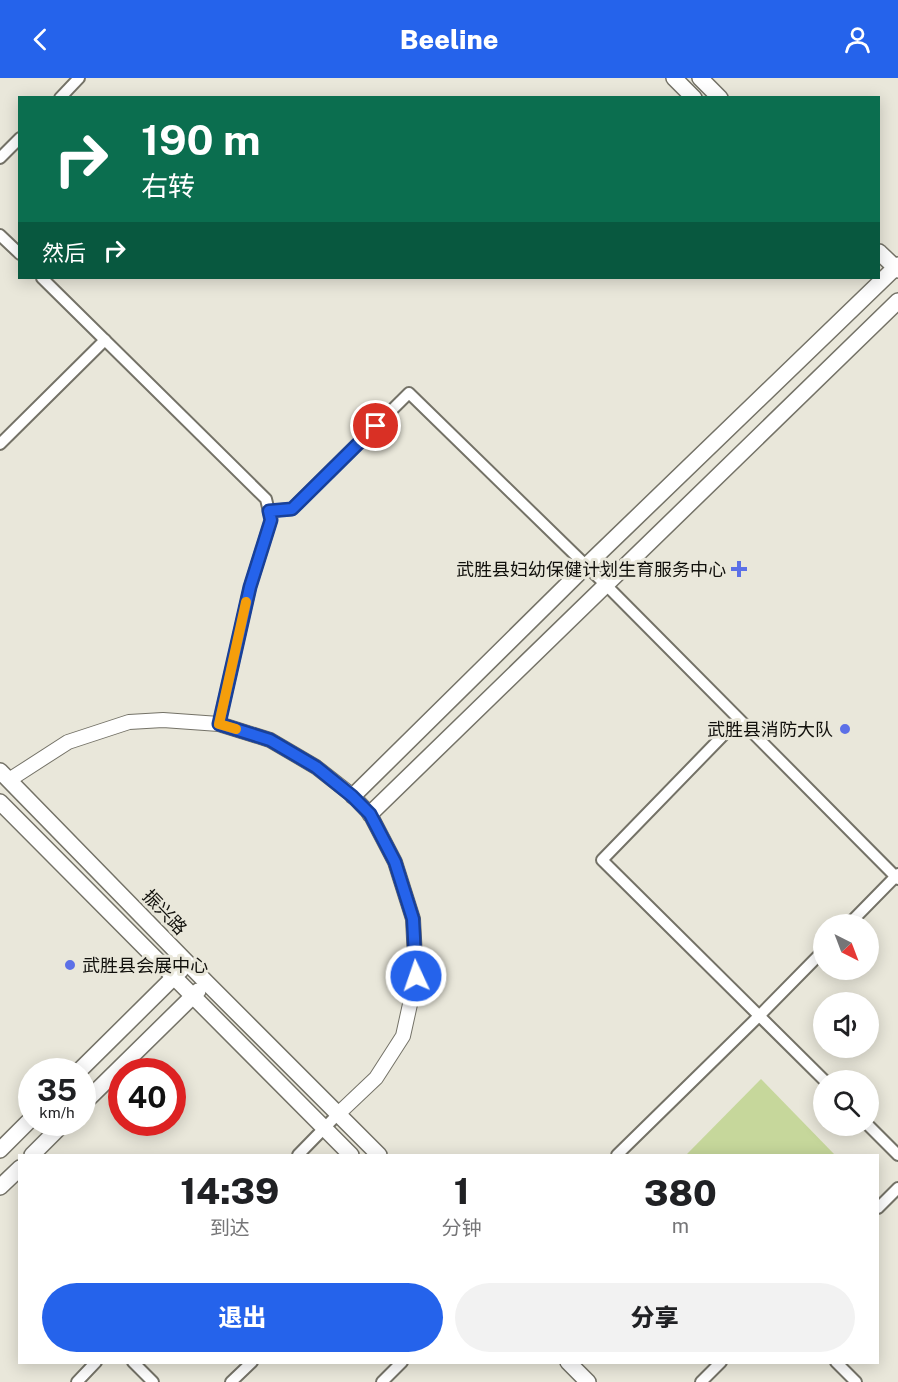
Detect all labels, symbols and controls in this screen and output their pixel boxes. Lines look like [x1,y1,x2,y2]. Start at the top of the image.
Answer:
icon: back [24,23,57,56]
text: Beeline [400,23,498,55]
icon: person [841,23,874,56]
text: 190 m [141,115,261,164]
icon: right [42,120,120,198]
text: 右转 [141,170,195,202]
icon: right [98,234,131,267]
text: 然后 [42,240,86,266]
pin [350,400,401,451]
icon: arrive [359,409,392,442]
place label: 武胜县妇幼保健计划生育服务中心 [456,559,726,580]
marker: 武胜县妇幼保健计划生育服务中心 [730,560,748,578]
place label: 武胜县消防大队 [707,719,833,740]
marker: 武胜县消防大队 [838,722,852,736]
street label: 振兴路 [139,885,191,939]
north arrow [813,914,879,980]
map controls [813,914,879,1136]
position arrow [384,944,448,1008]
place label: 武胜县会展中心 [82,955,208,976]
marker: 武胜县会展中心 [63,958,77,972]
button: sound [813,992,879,1058]
speed limit sign: 40 [108,1058,186,1136]
button: search [813,1070,879,1136]
text: 35 [37,1072,77,1108]
text: km/h [39,1104,75,1121]
text: 14:39 [180,1170,279,1212]
text: 1 [454,1170,470,1212]
text: 380 [644,1172,717,1214]
text: m [672,1214,689,1238]
text: 到达 [210,1216,250,1240]
text: 分钟 [442,1216,482,1240]
button: 退出 [42,1283,443,1352]
button: 分享 [455,1283,855,1352]

